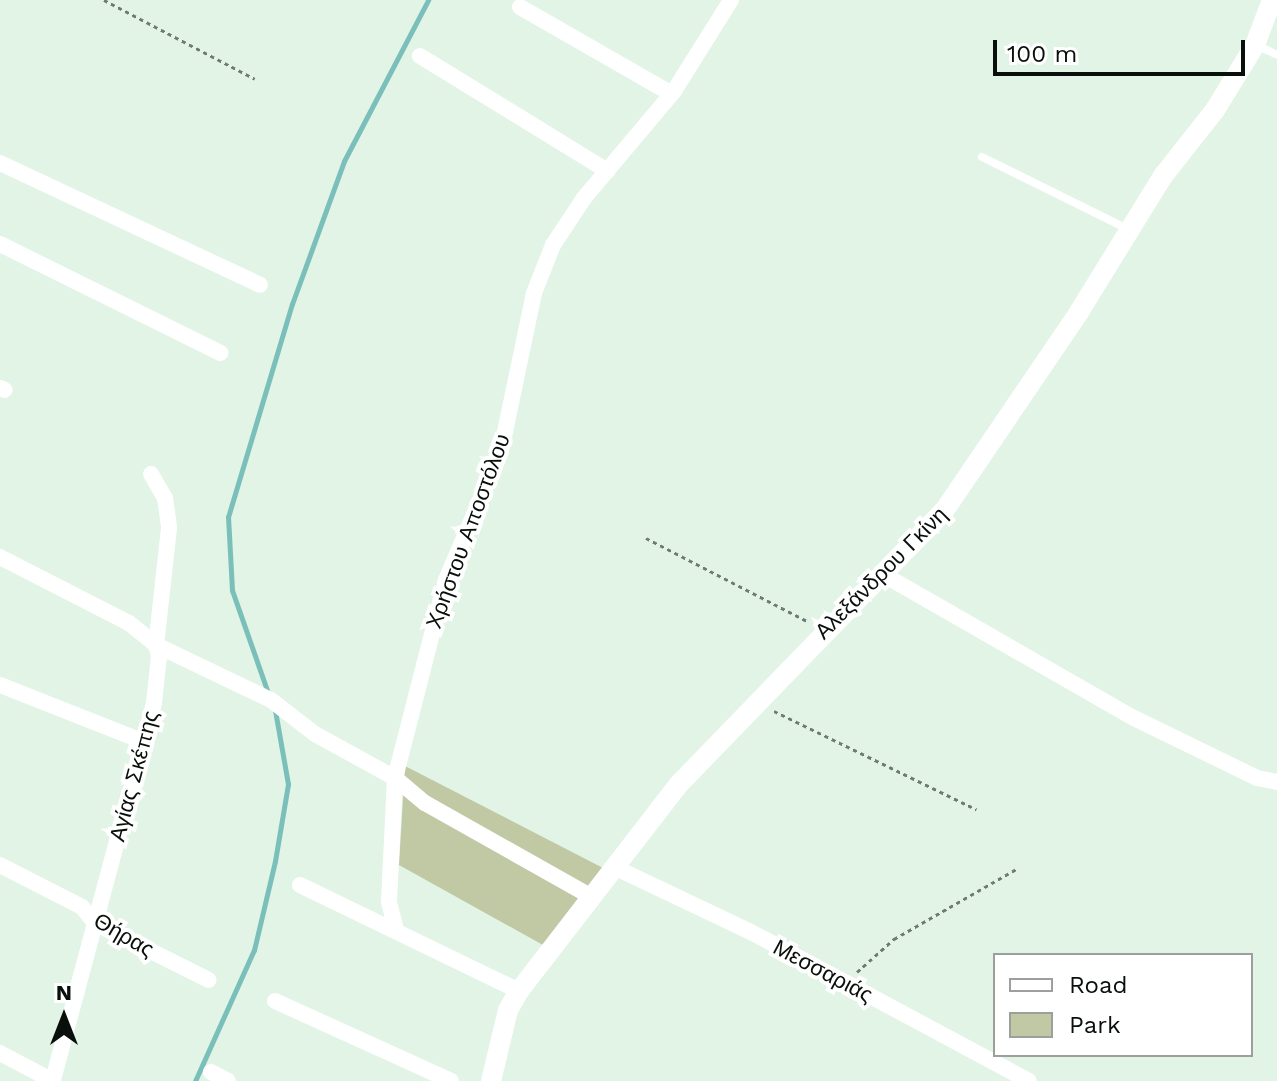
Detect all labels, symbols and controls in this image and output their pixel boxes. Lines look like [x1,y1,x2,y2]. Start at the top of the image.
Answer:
scale bar [997,24,1249,74]
text: 100 m [1007,40,1077,68]
street label: Χρήστου Αποστόλου [420,430,516,632]
street label: Αλεξάνδρου Γκίνη [809,501,953,645]
street label: Αγίας Σκέπης [104,708,164,844]
street label: Θήρας [89,907,159,963]
street label: Μεσσαριάς [769,934,877,1008]
legend [993,953,1253,1057]
text: Road [1069,971,1128,999]
north arrow [24,977,104,1057]
text: N [56,980,72,1005]
text: Park [1069,1011,1121,1039]

